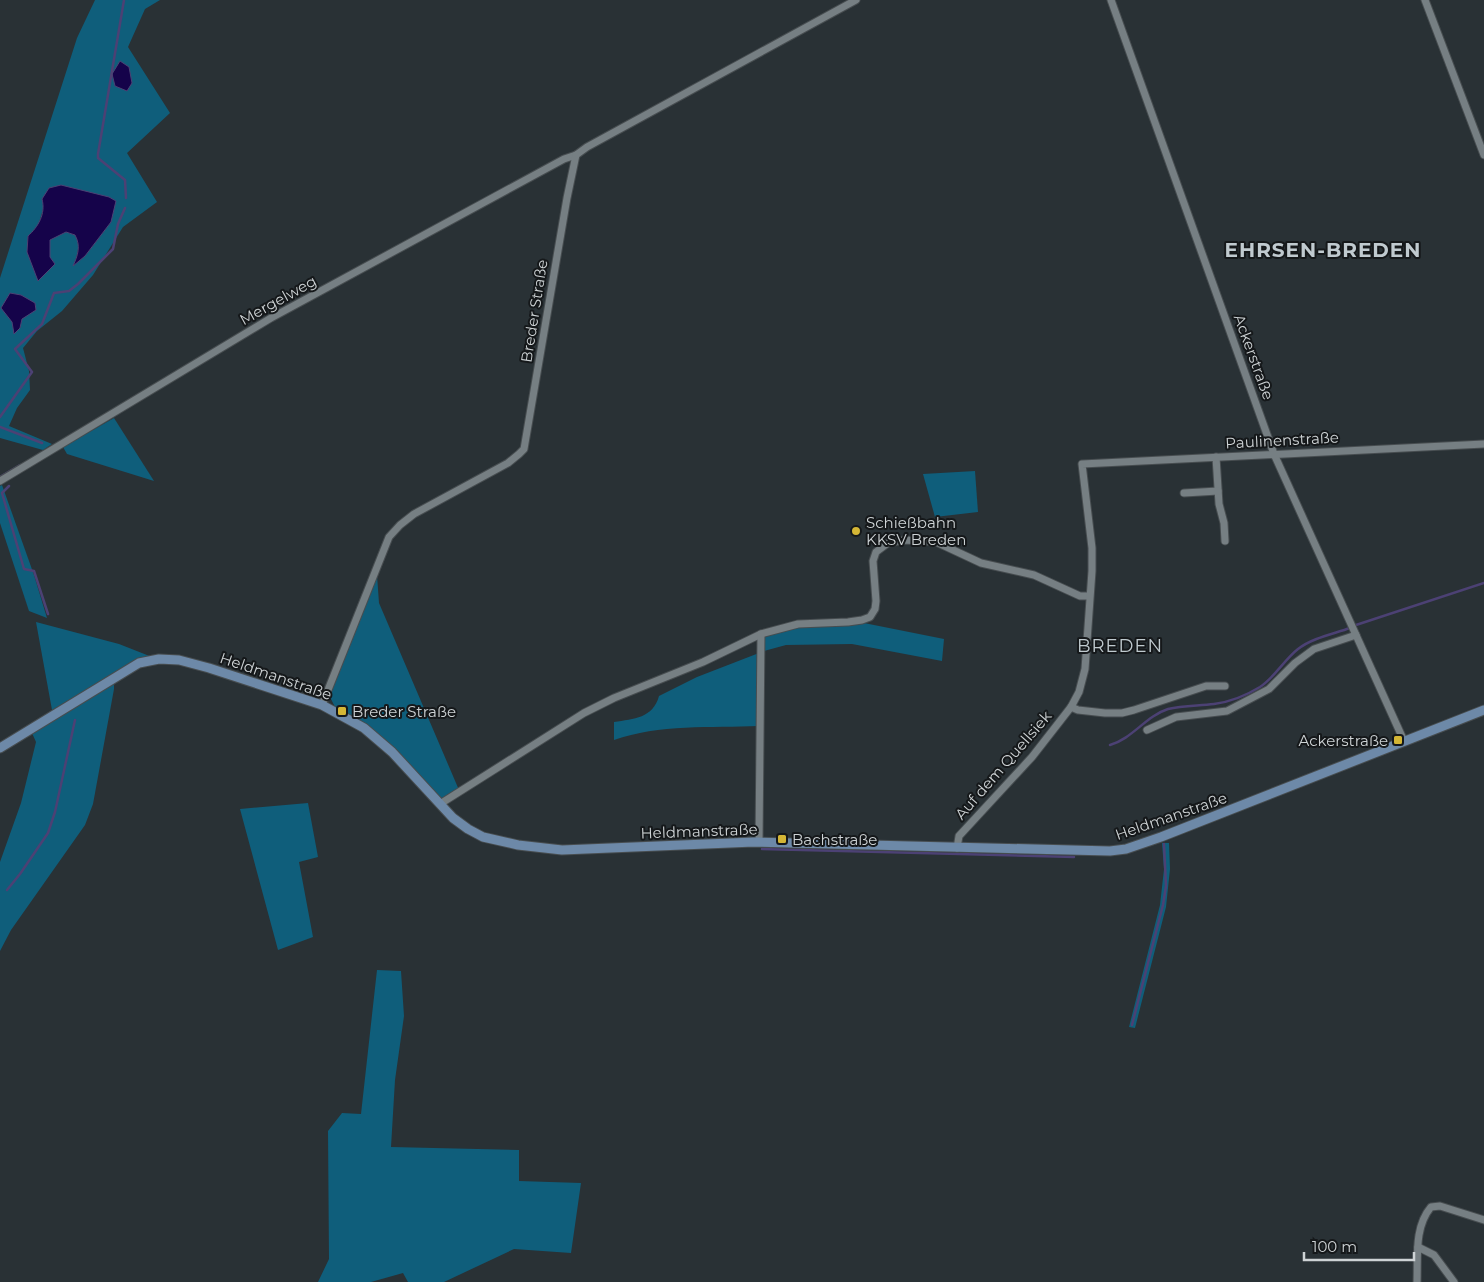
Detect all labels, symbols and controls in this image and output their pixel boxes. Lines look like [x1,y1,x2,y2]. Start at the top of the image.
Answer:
district label: EHRSEN-BREDEN [1225,238,1421,262]
street label: Breder Straße [516,258,552,364]
street label: Mergelweg [236,271,320,329]
street label: Ackerstraße [1230,312,1278,402]
street label: Paulinenstraße [1225,428,1339,452]
place label: Schießbahn KKSV Breden [866,513,966,549]
marker: Schießbahn KKSV Breden [850,525,862,537]
district label: BREDEN [1077,635,1163,657]
street label: Heldmanstraße [218,648,334,704]
place label: Breder Straße [352,702,456,721]
marker: Breder Straße [336,705,348,717]
street label: Auf dem Quellsiek [951,707,1055,823]
place label: Ackerstraße [1299,731,1388,750]
marker: Ackerstraße [1392,734,1404,746]
street label: Heldmanstraße [1113,788,1229,844]
street label: Heldmanstraße [640,819,758,843]
place label: Bachstraße [792,830,877,849]
marker: Bachstraße [776,833,788,845]
scale bar [1304,1230,1414,1262]
text: 100 m [1312,1237,1357,1256]

